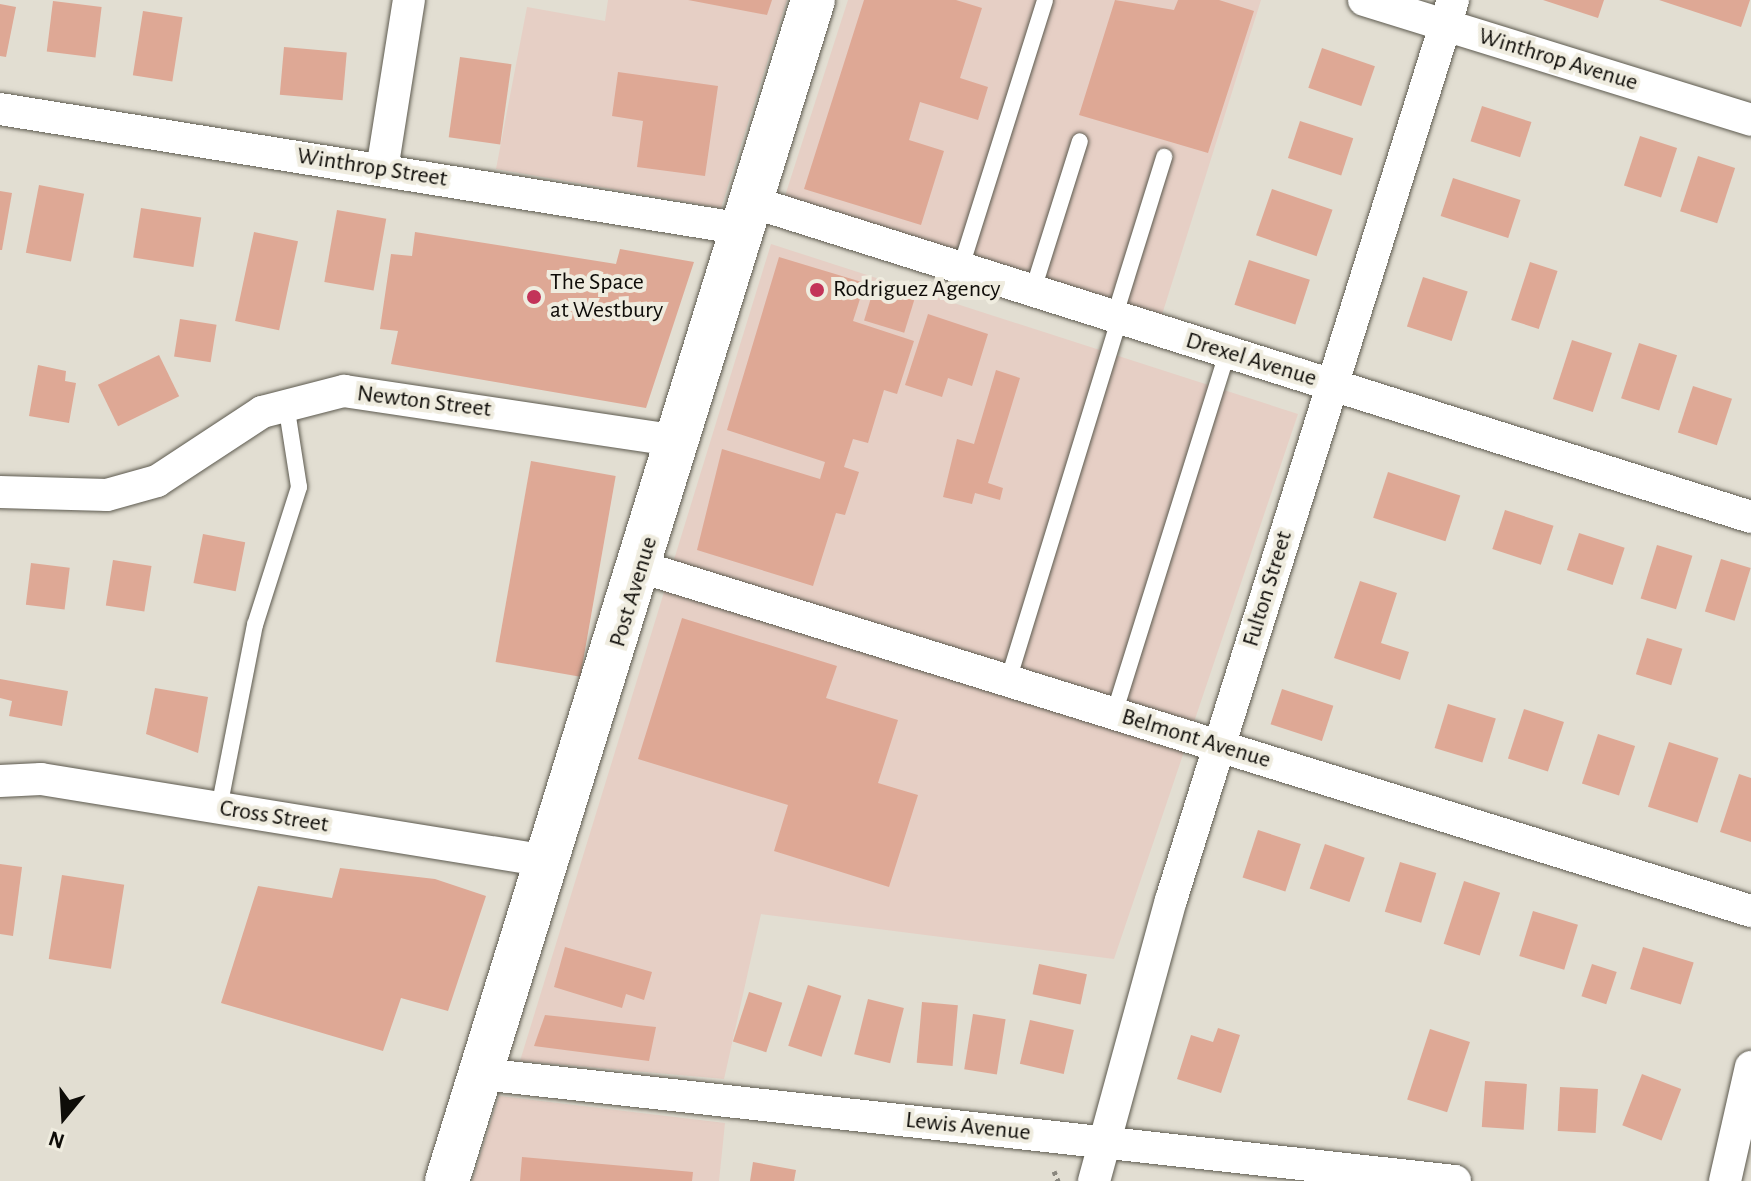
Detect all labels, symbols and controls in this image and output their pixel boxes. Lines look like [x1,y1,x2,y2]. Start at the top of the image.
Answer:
street label: Winthrop Avenue [1475,22,1641,98]
street label: Winthrop Street [295,142,449,194]
place label: The Space at Westbury [550,269,663,325]
place label: Rodriguez Agency [833,276,1001,304]
marker: Rodriguez Agency [808,281,826,299]
marker: The Space at Westbury [525,288,543,306]
street label: Drexel Avenue [1182,326,1320,394]
street label: Newton Street [355,379,493,425]
street label: Fulton Street [1237,528,1299,650]
street label: Post Avenue [604,533,664,651]
street label: Belmont Avenue [1118,703,1274,775]
street label: Cross Street [218,794,330,840]
north arrow [24,1077,104,1157]
street label: Lewis Avenue [904,1106,1032,1148]
text: N [46,1127,67,1153]

